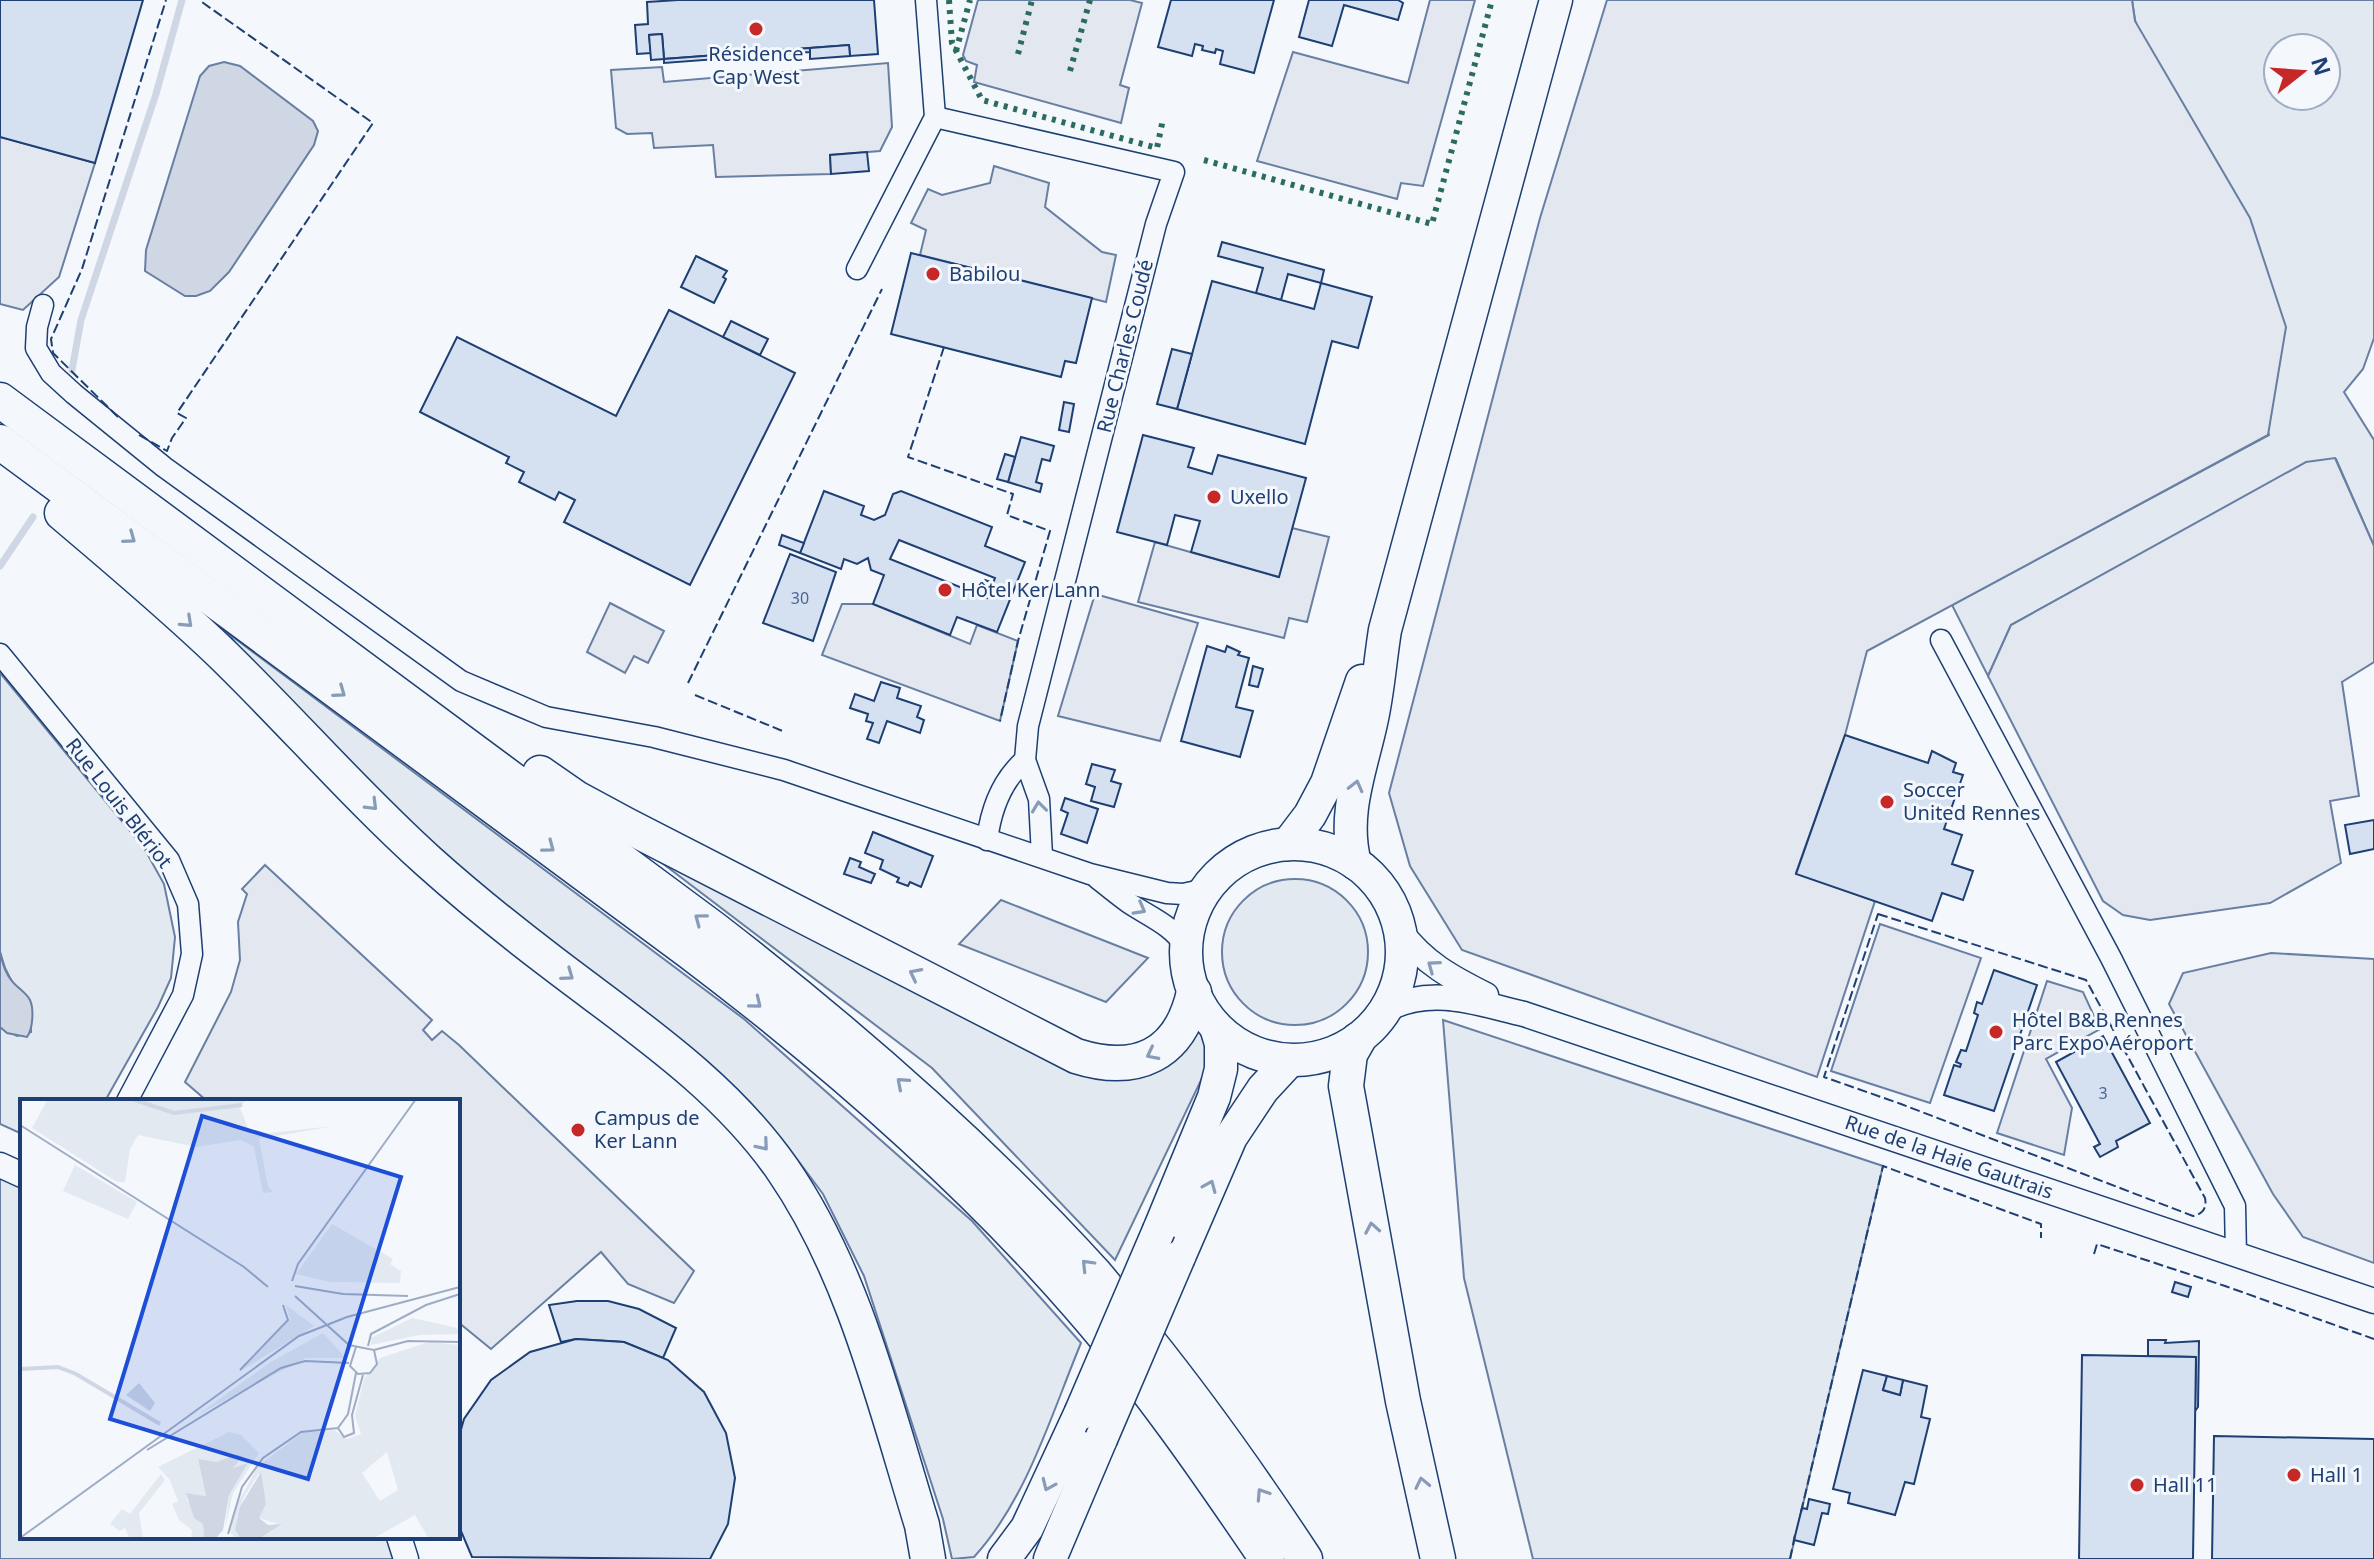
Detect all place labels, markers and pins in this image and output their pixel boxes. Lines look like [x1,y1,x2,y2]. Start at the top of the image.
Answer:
marker: Résidence Cap West [747,20,765,38]
place label: Résidence Cap West [708,40,804,90]
place label: Babilou [949,260,1020,287]
marker: Babilou [924,265,942,283]
place label: Uxello [1230,483,1289,510]
marker: Uxello [1205,488,1223,506]
place label: Hôtel Ker Lann [961,576,1100,603]
marker: Hôtel Ker Lann [936,581,954,599]
place label: Soccer United Rennes [1903,776,2040,826]
marker: Soccer United Rennes [1878,793,1896,811]
place label: Hôtel B&B Rennes Parc Expo Aéroport [2012,1006,2193,1056]
marker: Hôtel B&B Rennes Parc Expo Aéroport [1987,1023,2005,1041]
place label: Campus de Ker Lann [594,1104,700,1154]
marker: Campus de Ker Lann [569,1121,587,1139]
place label: Hall 1 [2310,1461,2363,1488]
marker: Hall 1 [2285,1466,2303,1484]
place label: Hall 11 [2153,1471,2217,1498]
marker: Hall 11 [2128,1476,2146,1494]

